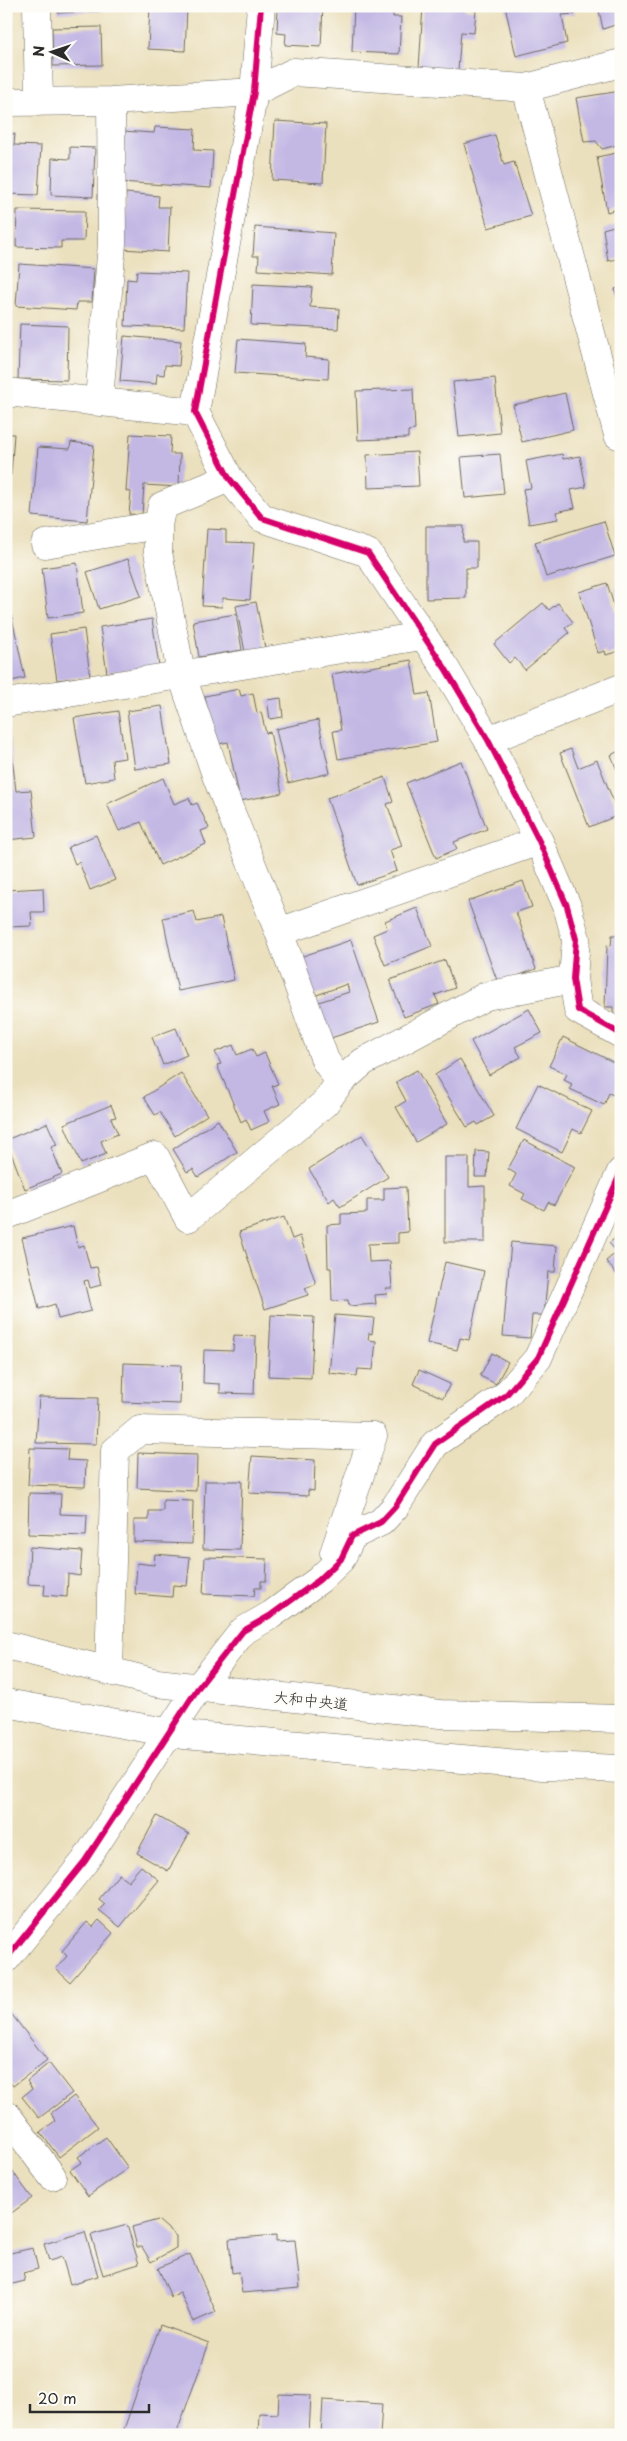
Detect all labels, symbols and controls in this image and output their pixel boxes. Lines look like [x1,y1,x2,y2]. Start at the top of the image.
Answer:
north arrow [28,28,78,78]
text: N [28,45,49,57]
street label: 大和中央道 [273,1684,350,1715]
scale bar [30,2381,149,2413]
text: 20 m [38,2386,77,2409]

